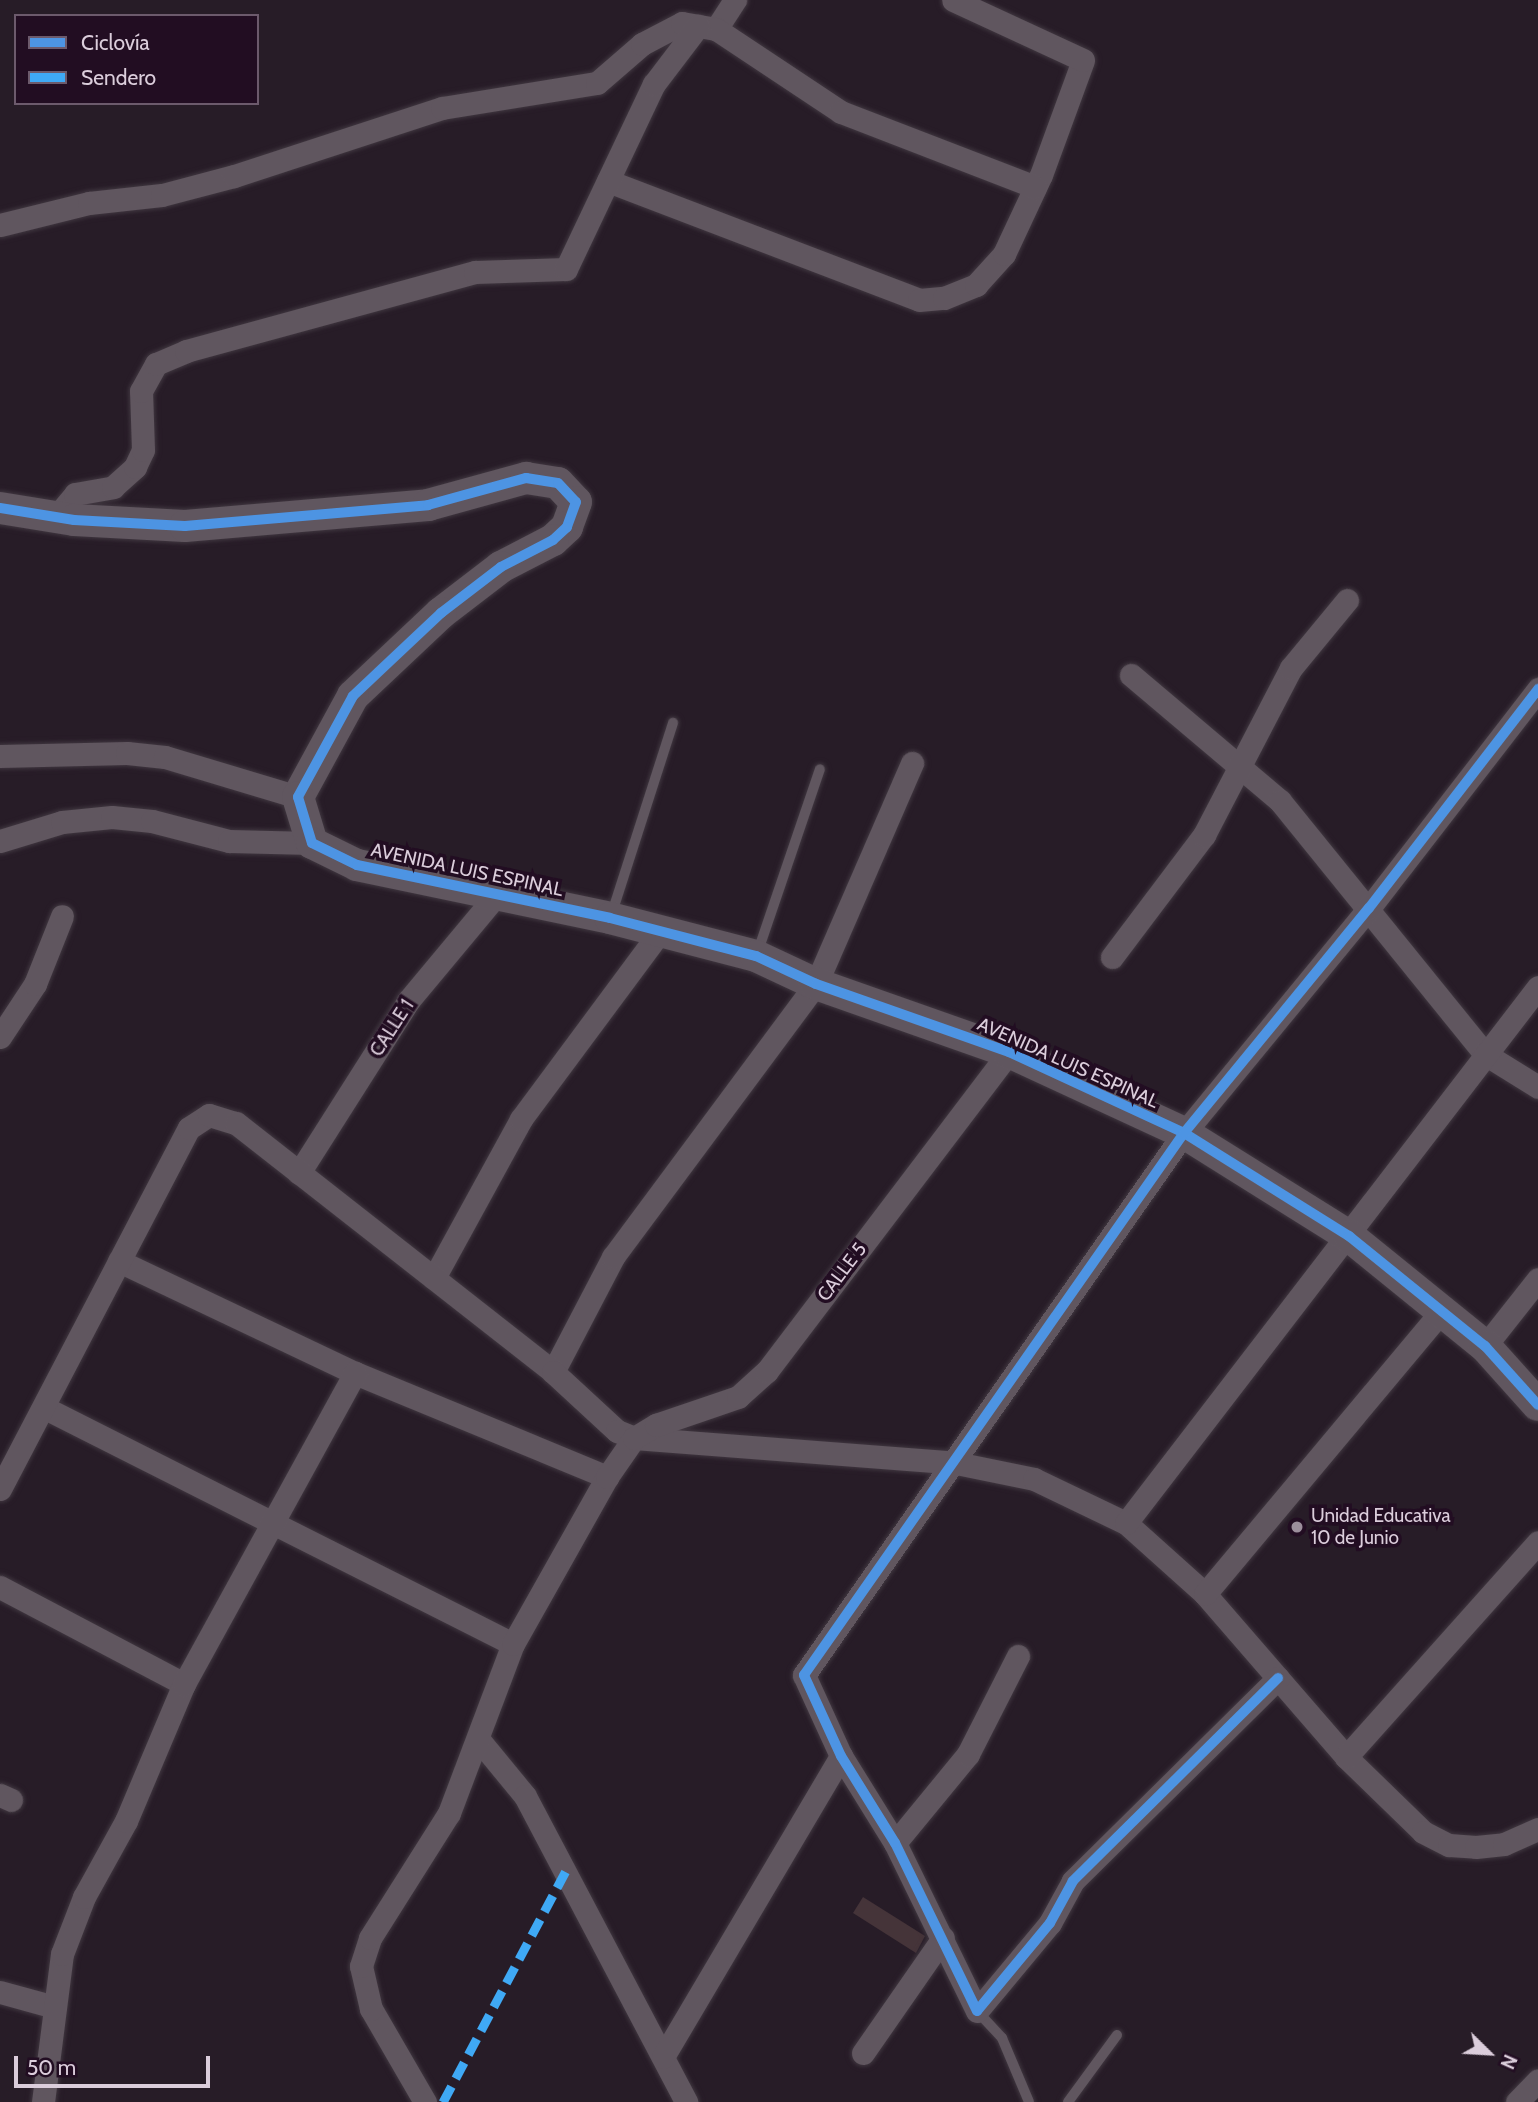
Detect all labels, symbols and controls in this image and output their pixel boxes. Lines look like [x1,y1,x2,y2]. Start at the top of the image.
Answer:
legend [14,14,259,105]
text: Ciclovía [81,30,150,55]
text: Sendero [81,65,156,90]
street label: AVENIDA LUIS ESPINAL [369,838,565,902]
street label: CALLE 1 [365,995,419,1061]
street label: AVENIDA LUIS ESPINAL [974,1013,1162,1113]
street label: CALLE 5 [813,1238,871,1306]
place label: Unidad Educativa 10 de Junio [1311,1505,1451,1549]
marker: Unidad Educativa 10 de Junio [1289,1519,1305,1535]
north arrow [1454,2018,1524,2088]
scale bar [18,2042,214,2086]
text: N [1495,2051,1522,2073]
text: 50 m [27,2055,76,2080]

